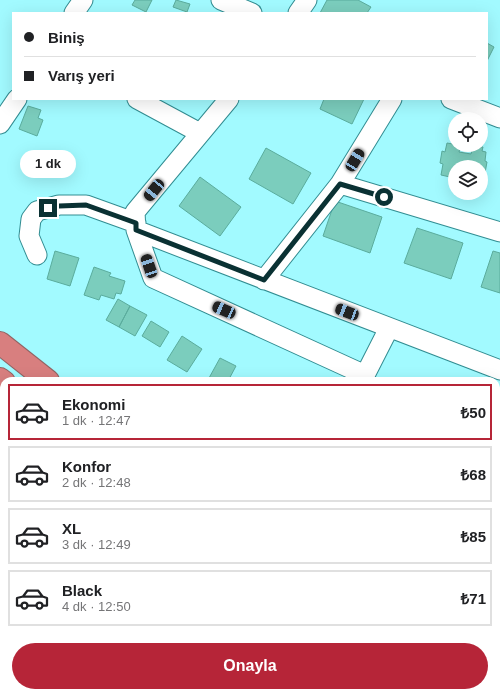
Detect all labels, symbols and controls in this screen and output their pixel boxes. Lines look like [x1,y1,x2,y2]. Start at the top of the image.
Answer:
text: Biniş [48,29,85,46]
text: Varış yeri [48,67,115,84]
map controls [448,112,488,200]
button: locate [448,112,488,152]
car [344,147,366,173]
callout: 1 dk [20,150,76,178]
text: 1 dk [35,156,61,171]
button: layers [448,160,488,200]
car [142,177,166,203]
route start [375,188,393,206]
route end [39,199,57,217]
car [139,253,159,279]
car [211,300,237,320]
car [334,302,360,322]
icon: car [14,394,50,430]
text: Ekonomi [62,396,125,413]
text: ₺50 [461,404,486,421]
text: 1 dk · 12:47 [62,413,131,428]
icon: car [14,456,50,492]
text: Konfor [62,458,111,475]
text: ₺68 [461,466,486,483]
text: 2 dk · 12:48 [62,475,131,490]
icon: car [14,518,50,554]
text: XL [62,520,81,537]
text: ₺85 [461,528,486,545]
text: 3 dk · 12:49 [62,537,131,552]
icon: car [14,580,50,616]
text: Black [62,582,102,599]
text: ₺71 [461,590,486,607]
text: 4 dk · 12:50 [62,599,131,614]
button: Onayla [12,643,488,689]

